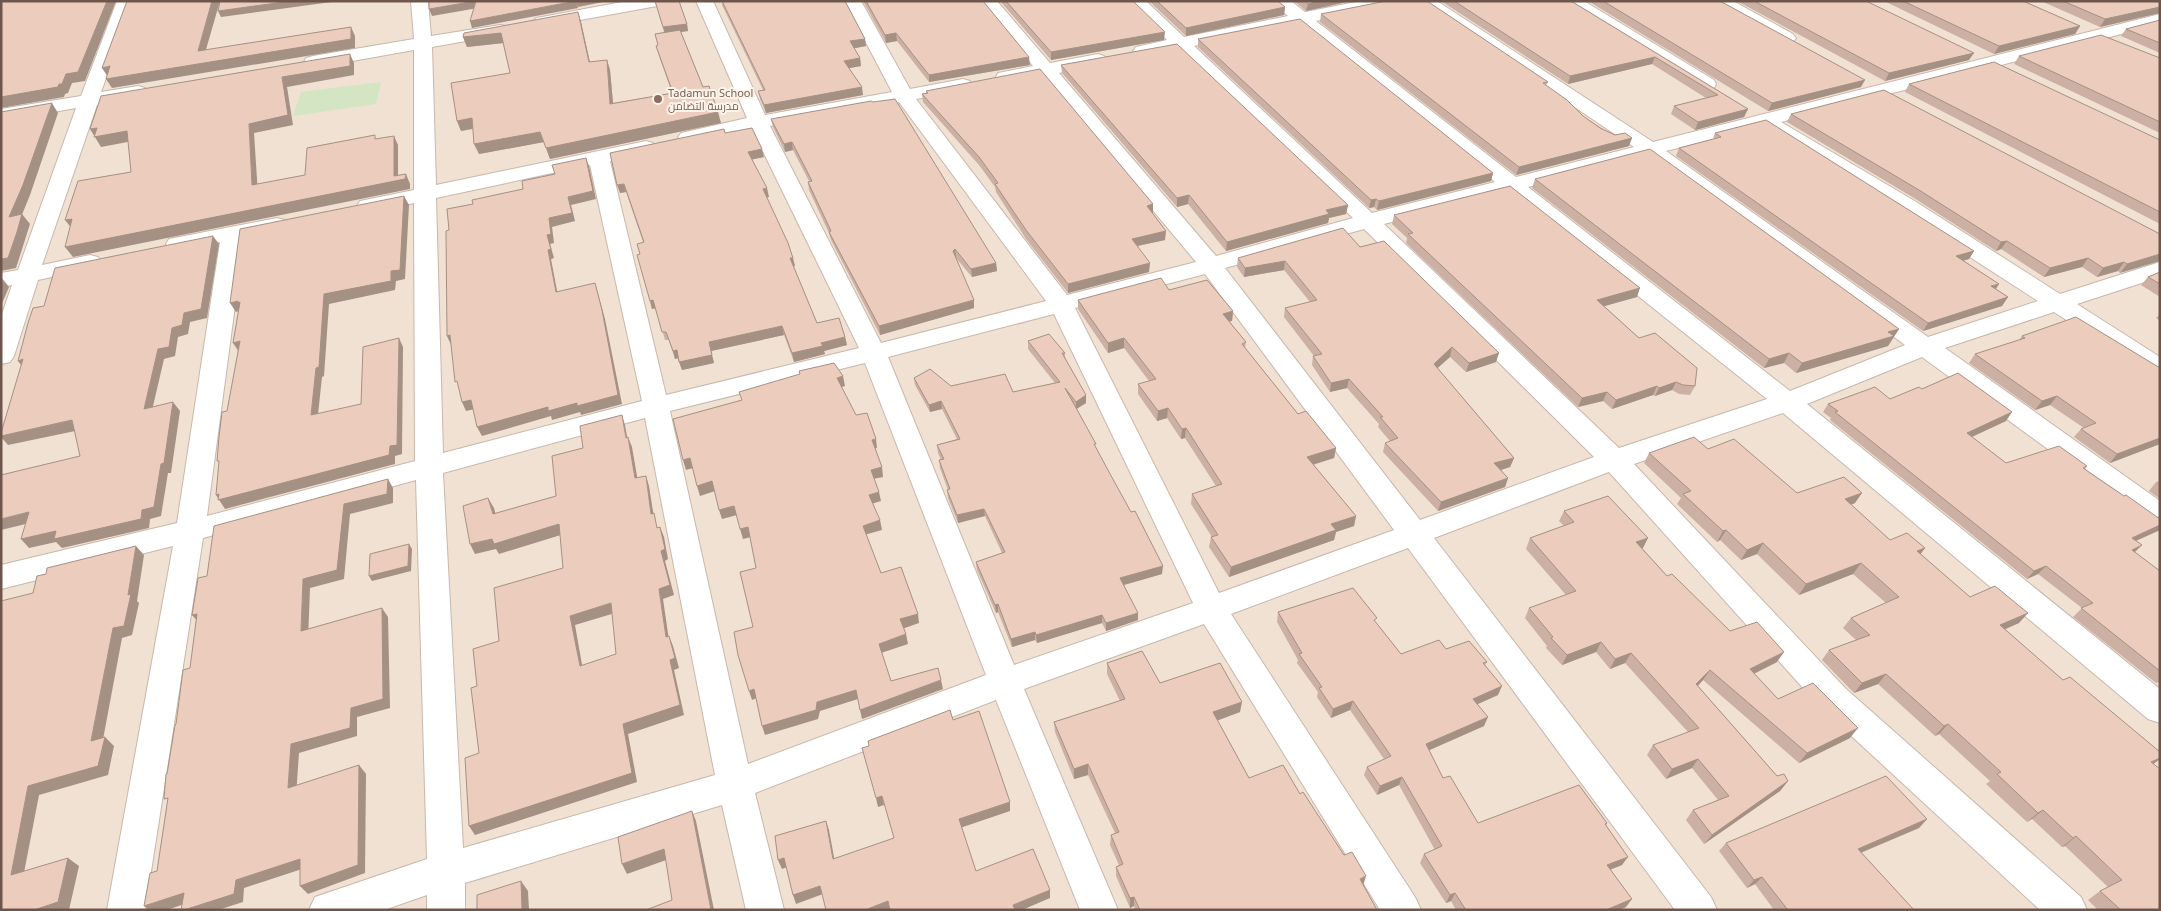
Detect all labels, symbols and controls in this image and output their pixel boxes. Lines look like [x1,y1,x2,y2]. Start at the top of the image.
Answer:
place label: Tadamun School مدرسة التضامن [668,85,753,113]
marker: Tadamun School مدرسة التضامن [652,93,664,105]

